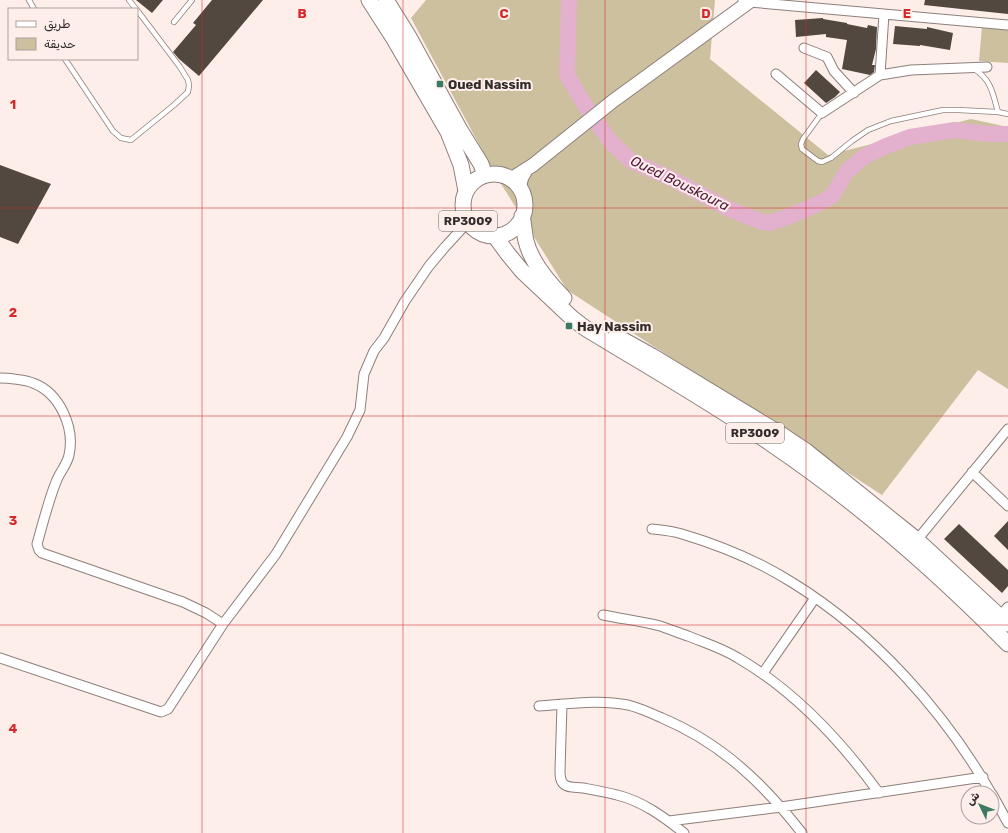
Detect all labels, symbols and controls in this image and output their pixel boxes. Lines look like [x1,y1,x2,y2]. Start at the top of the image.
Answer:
text: B [297,6,307,21]
text: C [499,6,509,21]
text: D [701,6,711,21]
text: E [903,6,911,21]
legend [8,8,138,60]
text: طريق [44,17,70,32]
text: حديقة [44,37,76,51]
place label: Oued Nassim [448,77,531,92]
marker: Oued Nassim [435,79,445,89]
text: 1 [10,97,16,112]
water label: Oued Bouskoura [628,152,732,215]
road number: RP3009 [439,211,497,231]
text: 2 [9,305,17,320]
place label: Hay Nassim [577,319,651,334]
marker: Hay Nassim [564,321,574,331]
road number: RP3009 [726,423,784,443]
text: 3 [9,513,18,528]
text: 4 [9,721,18,736]
north arrow [960,785,1000,825]
text: ش [964,789,983,808]

